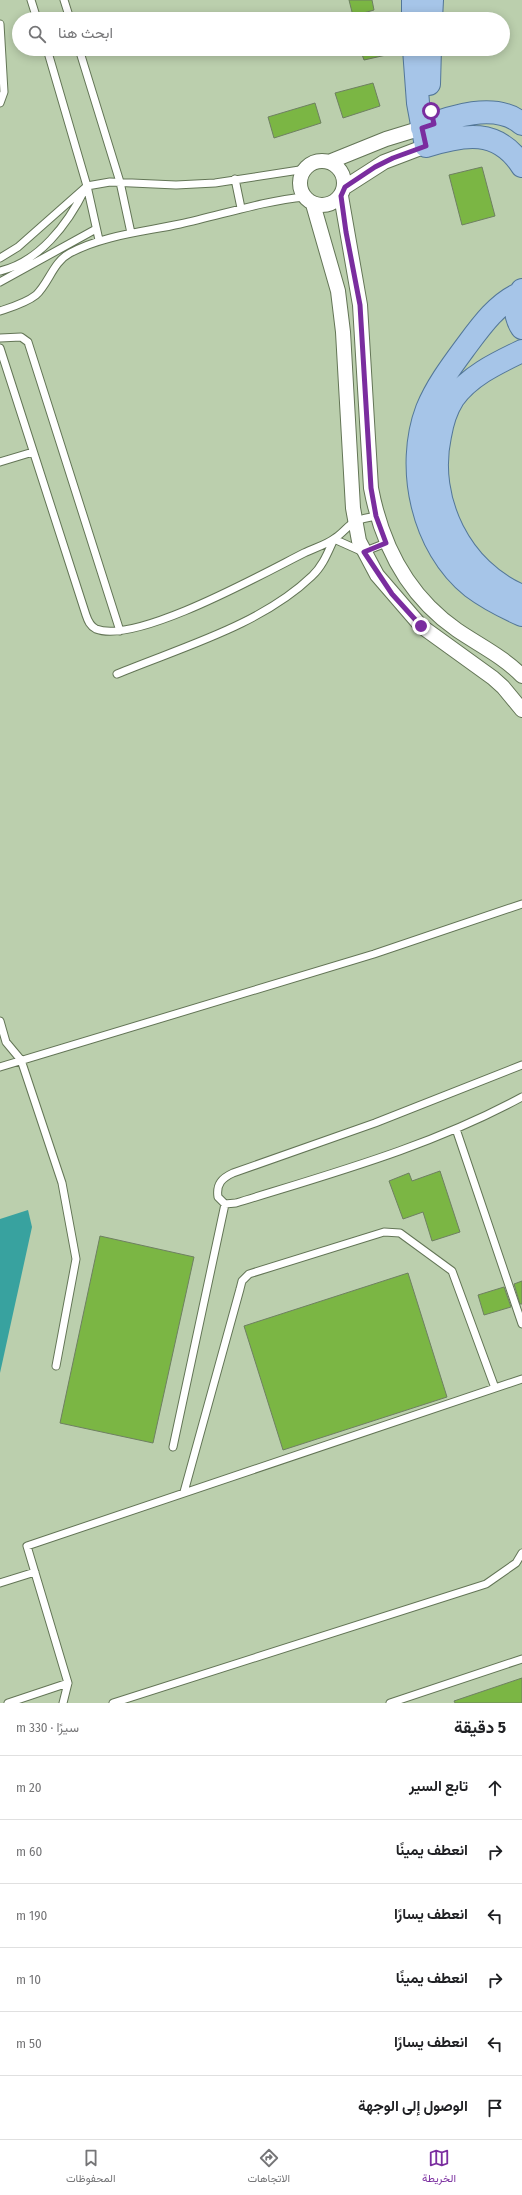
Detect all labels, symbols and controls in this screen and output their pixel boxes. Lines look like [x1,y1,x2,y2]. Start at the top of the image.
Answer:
search box [12,12,510,56]
icon: search [26,23,48,45]
text: ابحث هنا [58,24,113,42]
route start [422,102,440,120]
route end [412,617,430,635]
text: 5 دقيقة [454,1717,506,1738]
text: سيرًا · 330 m [16,1720,79,1735]
text: تابع السير [409,1777,468,1795]
icon: ahead [484,1777,506,1799]
text: 20 m [16,1780,42,1795]
text: انعطف يمينًا [396,1841,468,1859]
icon: right [484,1841,506,1863]
text: 60 m [16,1844,42,1859]
text: انعطف يسارًا [394,1905,468,1923]
icon: left [484,1905,506,1927]
text: 190 m [16,1908,47,1923]
text: انعطف يمينًا [396,1969,468,1987]
icon: right [484,1969,506,1991]
text: 10 m [16,1972,41,1987]
text: انعطف يسارًا [394,2033,468,2051]
icon: left [484,2033,506,2055]
text: 50 m [16,2036,42,2051]
text: الوصول إلى الوجهة [358,2097,468,2115]
icon: arrive [484,2097,506,2119]
tab: المحفوظات [66,2147,116,2188]
tab: الاتجاهات [247,2147,290,2188]
tab: الخريطة [422,2147,456,2188]

